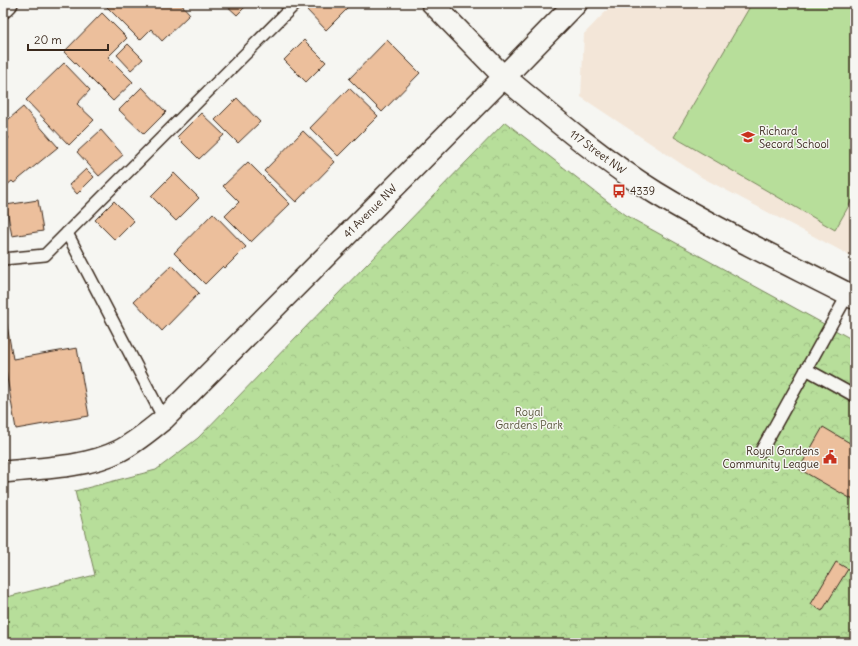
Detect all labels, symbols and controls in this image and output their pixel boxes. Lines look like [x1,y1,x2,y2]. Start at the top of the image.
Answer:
scale bar [28,26,108,52]
text: 20 m [34,32,62,47]
place label: Richard Secord School [759,124,829,151]
street label: 117 Street NW [567,127,629,177]
school or university icon: Richard Secord School [740,129,756,145]
street label: 41 Avenue NW [340,181,400,241]
bus stop icon: 4339 [611,183,627,199]
place label: 4339 [630,184,655,198]
park label: Royal Gardens Park [495,405,563,432]
place label: Royal Gardens Community League [722,444,819,471]
public building icon: Royal Gardens Community League [822,449,838,465]

